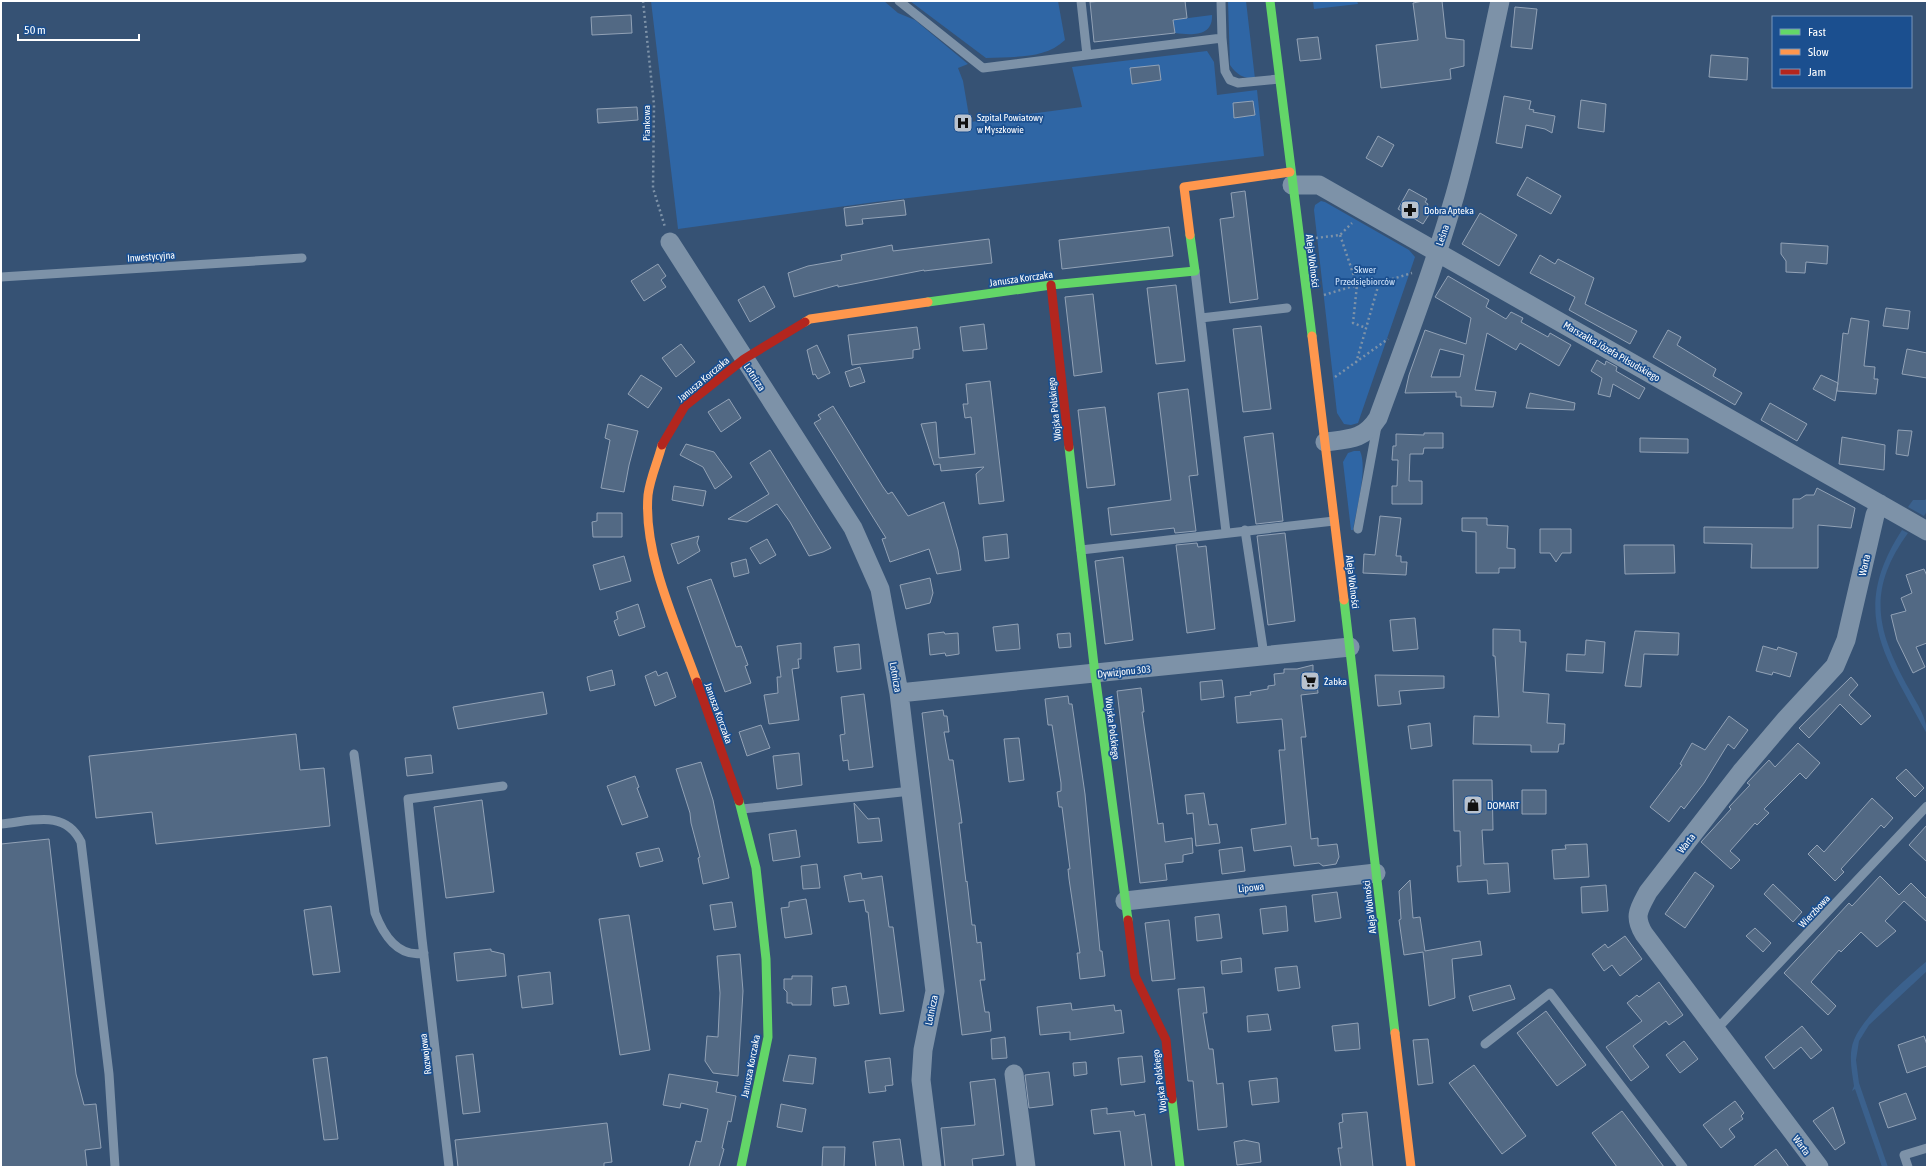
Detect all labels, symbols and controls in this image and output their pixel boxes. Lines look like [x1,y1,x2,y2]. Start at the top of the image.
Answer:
scale bar [18,16,139,42]
legend [1772,16,1912,88]
text: 50 m [24,23,46,37]
text: Fast [1808,25,1826,39]
text: Slow [1808,45,1829,59]
text: Jam [1808,65,1826,79]
street label: Piankowa [641,105,652,141]
hospital icon: Szpital Powiatowy w Myszkowie [952,112,974,134]
place label: Szpital Powiatowy w Myszkowie [977,112,1043,135]
pharmacy icon: Dobra Apteka [1399,199,1421,221]
place label: Dobra Apteka [1424,205,1474,216]
street label: Leśna [1434,223,1451,247]
street label: Aleja Wolności [1304,234,1321,288]
street label: Inwestycyjna [127,249,176,264]
park label: Skwer Przedsiębiorców [1335,264,1395,287]
street label: Janusza Korczaka [989,269,1054,288]
street label: Marszałka Józefa Piłsudskiego [1561,319,1662,384]
street label: Janusza Korczaka [675,354,732,404]
street label: Lotnicza [742,361,768,393]
street label: Wojska Polskiego [1046,377,1063,441]
street label: Warta [1857,553,1872,577]
street label: Aleja Wolności [1344,555,1361,609]
street label: Lotnicza [887,661,904,693]
street label: Dywizjonu 303 [1097,663,1152,680]
supermarket icon: Żabka [1299,670,1321,692]
place label: Żabka [1324,676,1347,687]
street label: Janusza Korczaka [702,681,735,745]
street label: Wojska Polskiego [1103,696,1122,760]
shop icon: DOMART [1462,794,1484,816]
place label: DOMART [1487,800,1520,811]
street label: Warta [1675,831,1698,855]
street label: Aleja Wolności [1361,880,1378,934]
street label: Lipowa [1238,881,1265,894]
street label: Wierzbowa [1797,893,1832,930]
street label: Lotnicza [923,994,940,1026]
street label: Rozwojowa [417,1032,433,1075]
street label: Janusza Korczaka [739,1033,762,1099]
street label: Wojska Polskiego [1150,1049,1169,1113]
street label: Warta [1791,1133,1813,1158]

